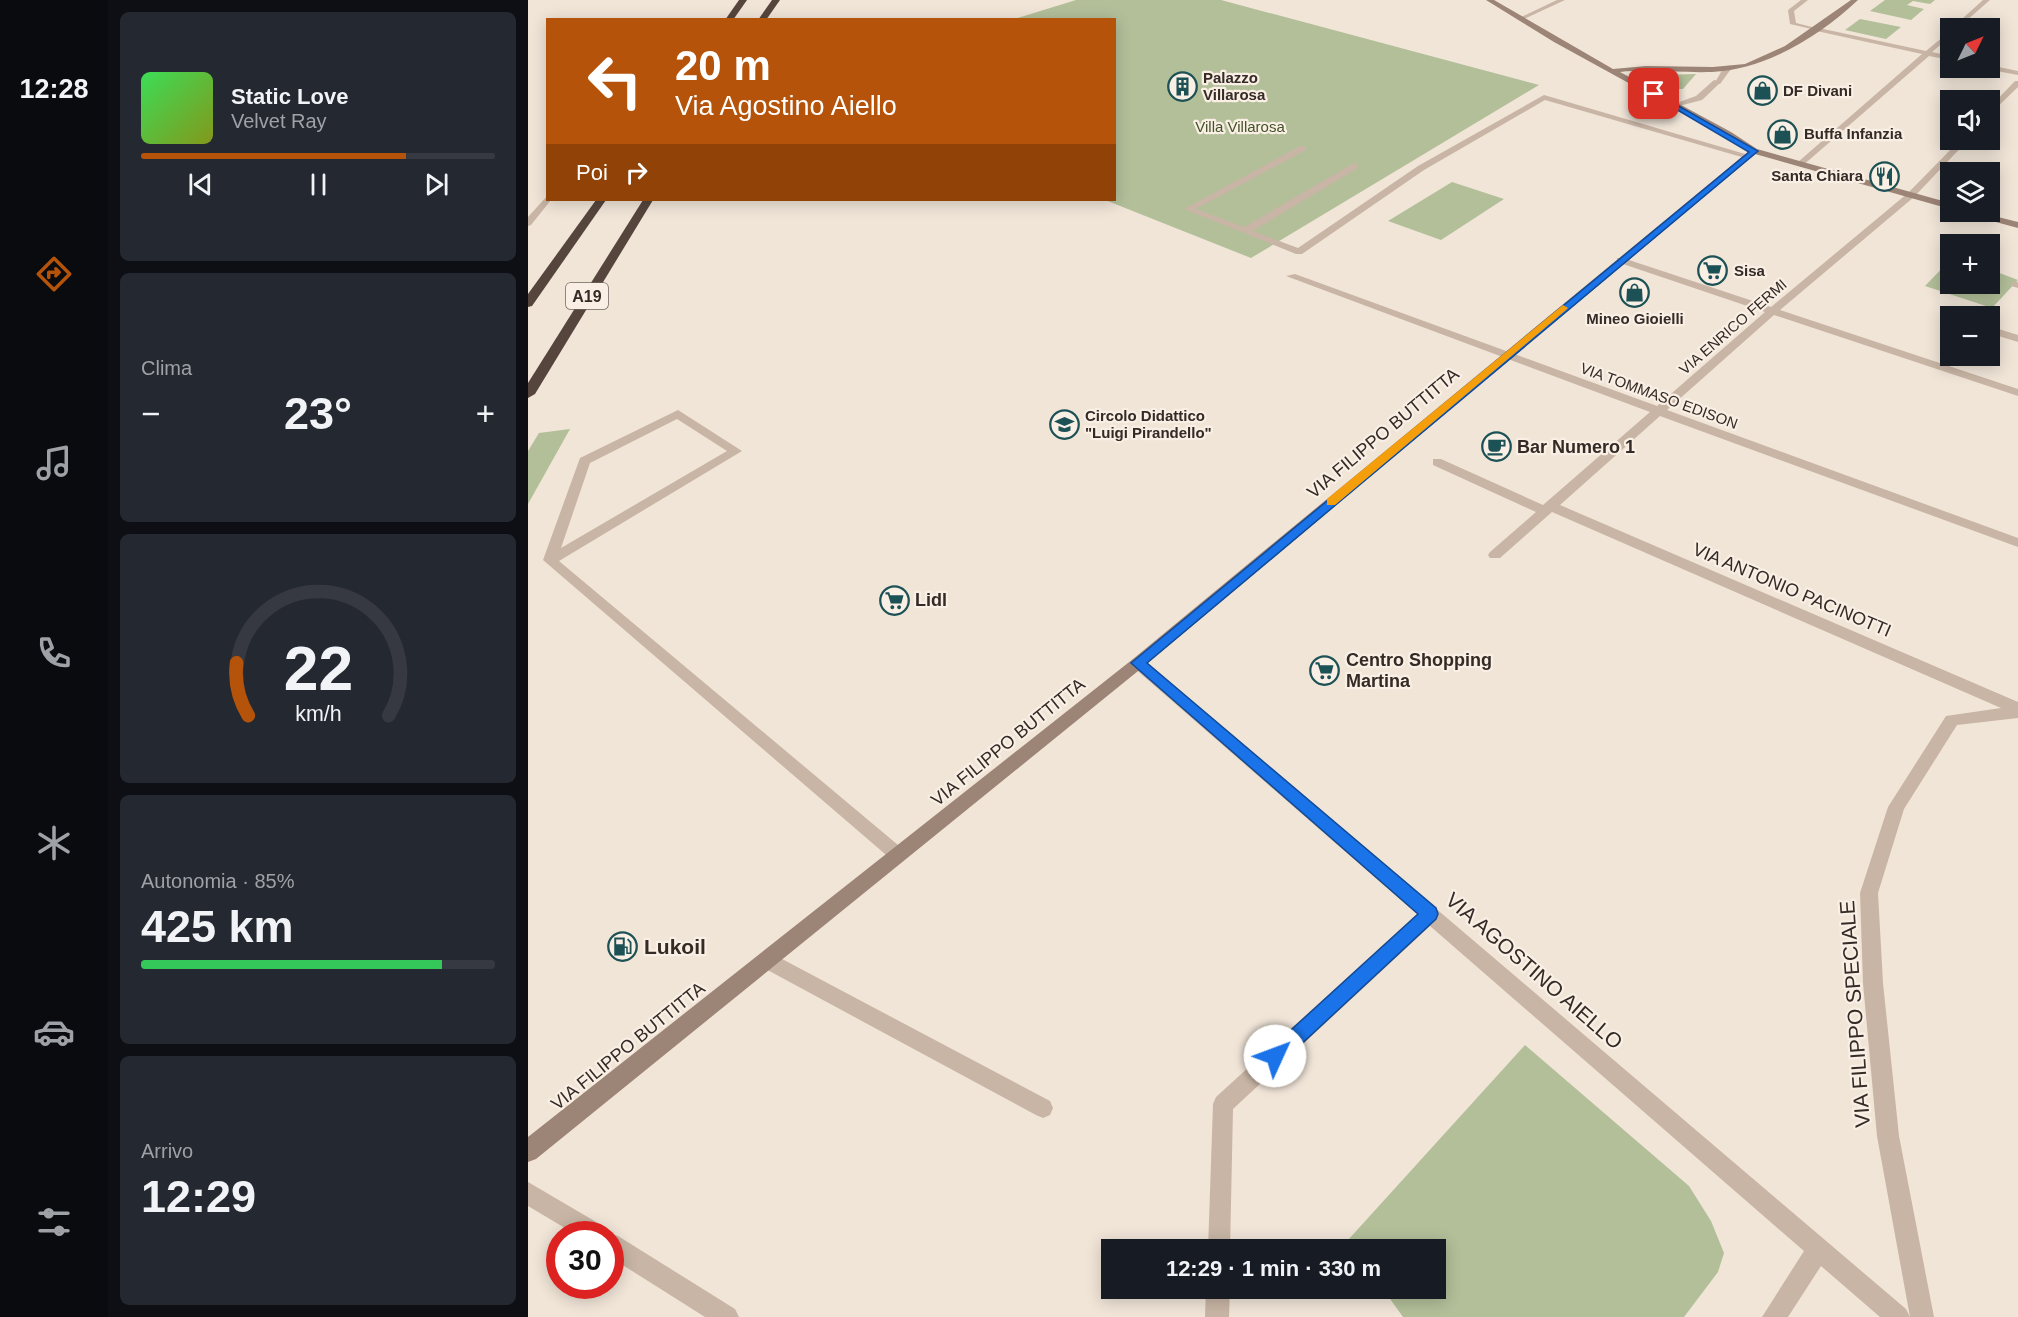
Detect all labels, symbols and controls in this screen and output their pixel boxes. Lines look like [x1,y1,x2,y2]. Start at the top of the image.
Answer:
north arrow [1940,18,2000,78]
map controls [1940,18,2000,366]
icon: left [576,42,654,120]
text: 20 m [675,42,771,89]
pin [1628,68,1679,119]
place label: Palazzo Villarosa [1203,69,1266,103]
building icon: Palazzo Villarosa [1166,71,1198,103]
text: 12:28 [19,74,89,104]
shop icon: DF Divani [1746,75,1778,107]
icon: arrive [1637,77,1670,110]
place label: DF Divani [1783,82,1852,99]
text: Static Love [231,84,348,109]
button: sound [1940,90,2000,150]
text: Via Agostino Aiello [675,91,897,121]
text: Velvet Ray [231,110,327,132]
park label: Villa Villarosa [1195,118,1285,135]
shop icon: Buffa Infanzia [1767,118,1799,150]
place label: Buffa Infanzia [1804,125,1903,142]
icon: right [620,156,653,189]
text: Poi [576,160,608,185]
restaurant icon: Santa Chiara [1868,160,1900,192]
button: layers [1940,162,2000,222]
place label: Santa Chiara [1771,167,1864,184]
icon: previous [184,168,217,201]
icon: pause [302,168,335,201]
icon: next [420,168,453,201]
button: + [1940,234,2000,294]
icon: directions [33,253,75,295]
supermarket icon: Sisa [1697,255,1729,287]
place label: Sisa [1734,262,1766,279]
street label: VIA ENRICO FERMI [1676,275,1790,378]
shop icon: Mineo Gioielli [1619,276,1651,308]
road number: A19 [566,283,608,309]
button: − [1940,306,2000,366]
place label: Mineo Gioielli [1586,310,1684,327]
text: Clima [141,357,192,379]
street label: VIA TOMMASO EDISON [1578,359,1740,432]
street label: VIA FILIPPO BUTTITTA [1303,364,1463,502]
text: 23° [284,388,352,439]
text: − [141,395,160,432]
text: + [476,395,495,432]
place label: Circolo Didattico "Luigi Pirandello" [1085,407,1212,441]
school or university icon: Circolo Didattico "Luigi Pirandello" [1048,409,1080,441]
cafe icon: Bar Numero 1 [1480,431,1512,463]
place label: Bar Numero 1 [1517,437,1635,457]
icon: music [33,442,75,484]
street label: VIA ANTONIO PACINOTTI [1690,539,1894,641]
supermarket icon: Lidl [878,584,910,616]
place label: Lidl [915,590,947,610]
icon: phone [33,632,75,674]
text: 22 [283,634,353,703]
place label: Centro Shopping Martina [1346,650,1492,691]
supermarket icon: Centro Shopping Martina [1309,654,1341,686]
street label: VIA FILIPPO BUTTITTA [927,674,1089,810]
text: km/h [295,702,341,726]
icon: climate [33,822,75,864]
text: Autonomia · 85% [141,870,294,892]
street label: VIA AGOSTINO AIELLO [1441,888,1627,1054]
street label: VIA FILIPPO SPECIALE [1835,900,1874,1128]
text: 425 km [141,901,294,952]
fuel station icon: Lukoil [607,931,639,963]
place label: Lukoil [644,935,706,958]
street label: VIA FILIPPO BUTTITTA [547,978,709,1114]
icon: car [33,1011,75,1053]
position arrow [1243,1024,1307,1088]
text: Arrivo [141,1140,193,1162]
text: 12:29 [141,1171,256,1222]
icon: filters [33,1201,75,1243]
speed limit sign: 30 [546,1221,624,1299]
text: 12:29 · 1 min · 330 m [1166,1256,1381,1281]

